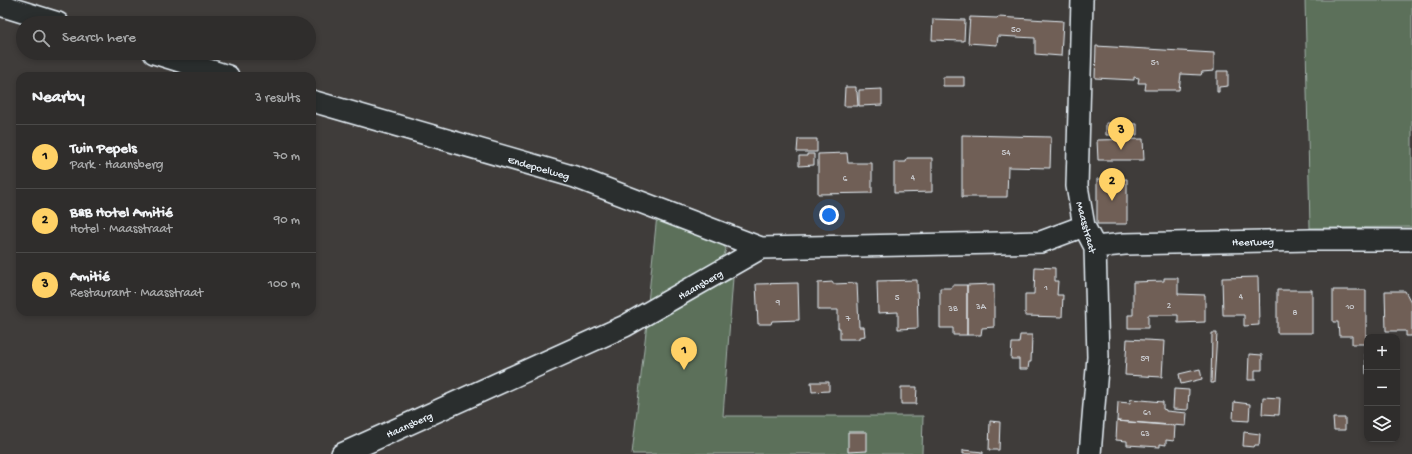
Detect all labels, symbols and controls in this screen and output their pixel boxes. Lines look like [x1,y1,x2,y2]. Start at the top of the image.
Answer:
search box [16,16,316,60]
house number: 50 [1011,25,1021,36]
icon: search [30,27,52,49]
text: Search here [62,29,136,47]
house number: 51 [1151,58,1160,69]
text: Nearby [32,88,85,108]
text: 3 results [255,91,300,106]
pin: 3 [1108,117,1134,150]
text: Tuin Pepels [70,140,137,158]
house number: 54 [1002,148,1011,159]
text: 1 [42,149,48,164]
text: 70 m [274,149,300,164]
street label: Endepoelweg [506,154,571,183]
text: Park · Haansberg [70,158,163,173]
pin: 2 [1099,168,1125,201]
house number: 4 [911,173,916,184]
house number: 6 [843,174,848,185]
street label: Maasstraat [1072,200,1098,256]
text: B&B Hotel Amitié [70,204,173,222]
your location [819,205,839,225]
text: 2 [42,213,48,228]
text: 90 m [274,213,300,228]
text: Hotel · Maasstraat [70,222,172,237]
street label: Heerweg [1232,237,1274,249]
text: Amitié [70,268,110,286]
street label: Haansberg [677,268,725,303]
text: 3 [42,277,48,292]
text: 100 m [268,277,300,292]
house number: 1 [1043,283,1048,294]
text: Restaurant · Maasstraat [70,286,203,301]
house number: 4 [1239,292,1244,303]
house number: 5 [895,293,900,304]
house number: 9 [775,298,781,309]
house number: 2 [1167,301,1172,312]
house number: 3A [975,302,987,313]
house number: 10 [1345,302,1354,313]
house number: 3B [947,304,958,315]
house number: 8 [1293,308,1298,319]
house number: 7 [845,314,851,325]
map controls [1364,334,1400,442]
button: + [1364,334,1400,370]
pin: 1 [671,337,697,370]
house number: 59 [1140,354,1150,365]
button: − [1364,370,1400,406]
button: layers [1364,406,1400,442]
house number: 61 [1143,408,1151,419]
street label: Haansberg [385,410,435,441]
house number: 63 [1140,429,1150,440]

